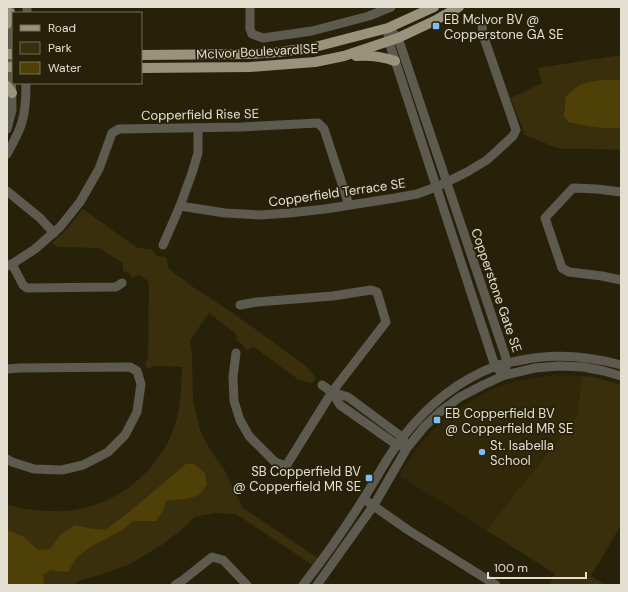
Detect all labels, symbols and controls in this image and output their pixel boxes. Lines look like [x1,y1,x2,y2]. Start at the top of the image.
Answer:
place label: EB McIvor BV @ Copperstone GA SE [444,11,564,43]
legend [12,12,142,84]
text: Road [48,20,76,36]
marker: EB McIvor BV @ Copperstone GA SE [431,21,441,31]
text: Park [48,40,72,56]
street label: McIvor Boulevard SE [196,40,318,63]
text: Water [48,60,82,76]
street label: Copperfield Rise SE [141,105,259,124]
street label: Copperfield Terrace SE [268,174,407,211]
street label: Copperstone Gate SE [467,226,526,354]
place label: EB Copperfield BV @ Copperfield MR SE [445,405,573,437]
marker: EB Copperfield BV @ Copperfield MR SE [432,415,442,425]
place label: St. Isabella School [490,437,554,469]
marker: St. Isabella School [477,447,487,457]
place label: SB Copperfield BV @ Copperfield MR SE [233,463,361,495]
marker: SB Copperfield BV @ Copperfield MR SE [364,473,374,483]
scale bar [488,554,586,580]
text: 100 m [494,560,528,576]

